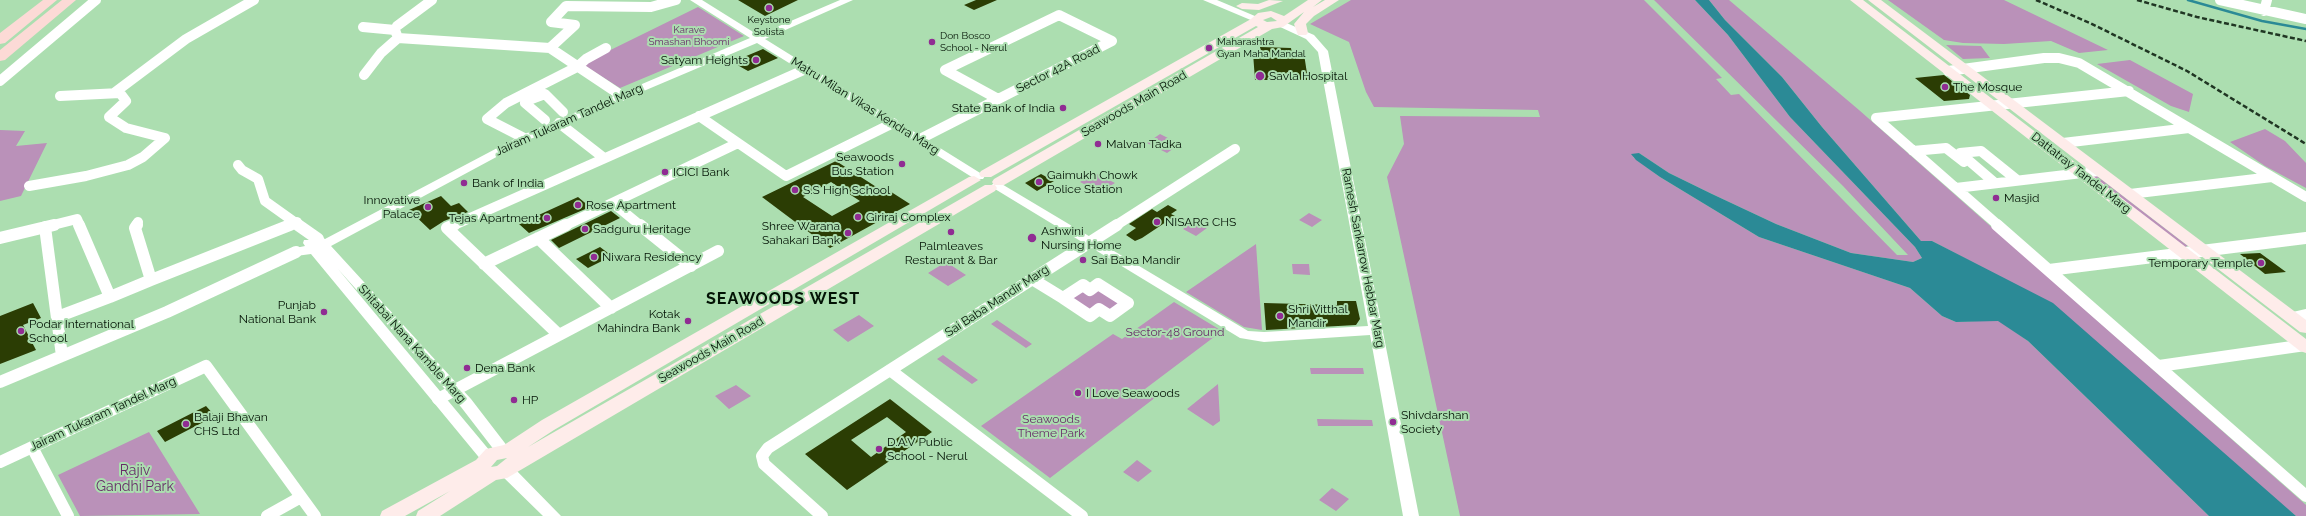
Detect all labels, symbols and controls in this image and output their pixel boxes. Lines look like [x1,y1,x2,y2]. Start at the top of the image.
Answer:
marker: Keystone Solista [764,3,774,13]
place label: Keystone Solista [748,14,790,38]
park label: Karave Smashan Bhoomi [649,24,729,48]
place label: Don Bosco School - Nerul [940,30,1007,54]
place label: Maharashtra Gyan Maha Mandal [1217,36,1306,60]
marker: Don Bosco School - Nerul [927,37,937,47]
street label: Sector 42A Road [1014,42,1102,96]
marker: Maharashtra Gyan Maha Mandal [1204,43,1214,53]
place label: Satyam Heights [661,53,748,67]
street label: Matru Milan Vikas Kendra Marg [788,54,942,158]
marker: Satyam Heights [751,55,761,65]
street label: Seawoods Main Road [1079,68,1189,140]
place label: Savla Hospital [1269,69,1347,83]
marker: Savla Hospital [1254,70,1266,82]
place label: The Mosque [1953,80,2022,94]
street label: Jairam Tukaram Tandel Marg [493,81,645,159]
marker: The Mosque [1940,82,1950,92]
place label: State Bank of India [952,101,1055,115]
marker: State Bank of India [1058,103,1068,113]
street label: Dattatray Tandel Marg [2028,130,2134,216]
place label: Malvan Tadka [1106,137,1182,151]
marker: Malvan Tadka [1093,139,1103,149]
place label: Seawoods Bus Station [832,150,894,178]
marker: Seawoods Bus Station [897,159,907,169]
place label: ICICI Bank [673,165,729,179]
marker: ICICI Bank [660,167,670,177]
street label: Ramesh Sankarrow Hebbar Marg [1338,167,1388,349]
place label: Gaimukh Chowk Police Station [1047,168,1138,196]
place label: Bank of India [472,176,544,190]
marker: Gaimukh Chowk Police Station [1034,177,1044,187]
marker: Bank of India [459,178,469,188]
place label: S.S High School [803,183,890,197]
marker: S.S High School [790,185,800,195]
place label: Masjid [2004,191,2040,205]
place label: Innovative Palace [364,193,420,221]
marker: Masjid [1991,193,2001,203]
place label: Rose Apartment [586,198,676,212]
marker: Rose Apartment [573,200,583,210]
marker: Innovative Palace [423,202,433,212]
place label: Giriraj Complex [866,210,950,224]
place label: Tejas Apartment [449,211,539,225]
marker: Giriraj Complex [853,212,863,222]
marker: Tejas Apartment [542,213,552,223]
place label: NISARG CHS [1165,215,1236,229]
marker: NISARG CHS [1152,217,1162,227]
place label: Shree Warana Sahakari Bank [762,219,840,247]
place label: Sadguru Heritage [593,222,691,236]
marker: Sadguru Heritage [580,224,590,234]
place label: Ashwini Nursing Home [1041,224,1121,252]
marker: Palmleaves Restaurant & Bar [946,227,956,237]
marker: Shree Warana Sahakari Bank [843,228,853,238]
marker: Ashwini Nursing Home [1026,232,1038,244]
place label: Palmleaves Restaurant & Bar [905,239,997,267]
place label: Niwara Residency [602,250,701,264]
marker: Niwara Residency [589,252,599,262]
place label: Sai Baba Mandir [1091,253,1180,267]
marker: Sai Baba Mandir [1078,255,1088,265]
place label: Temporary Temple [2148,256,2253,270]
marker: Temporary Temple [2256,258,2266,268]
street label: Sai Baba Mandir Marg [942,262,1052,340]
street label: Shitabai Nana Kamble Marg [355,282,469,406]
district label: SEAWOODS WEST [706,289,860,309]
place label: Punjab National Bank [239,298,316,326]
place label: Shri Vitthal Mandir [1288,302,1348,330]
marker: Punjab National Bank [319,307,329,317]
place label: Kotak Mahindra Bank [597,307,680,335]
marker: Shri Vitthal Mandir [1275,311,1285,321]
street label: Seawoods Main Road [656,314,766,386]
marker: Kotak Mahindra Bank [683,316,693,326]
place label: Podar International School [29,317,134,345]
park label: Sector-48 Ground [1126,325,1224,339]
marker: Podar International School [16,326,26,336]
place label: Dena Bank [475,361,535,375]
marker: Dena Bank [462,363,472,373]
street label: Jairam Tukaram Tandel Marg [28,374,178,454]
place label: I Love Seawoods [1086,386,1180,400]
marker: I Love Seawoods [1073,388,1083,398]
place label: HP [522,393,538,407]
marker: HP [509,395,519,405]
place label: Shivdarshan Society [1401,408,1469,436]
place label: Balaji Bhavan CHS Ltd [194,410,268,438]
park label: Seawoods Theme Park [1018,412,1084,440]
marker: Shivdarshan Society [1388,417,1398,427]
marker: Balaji Bhavan CHS Ltd [181,419,191,429]
place label: D.A.V Public School - Nerul [887,435,967,463]
marker: D.A.V Public School - Nerul [874,444,884,454]
park label: Rajiv Gandhi Park [96,463,174,496]

